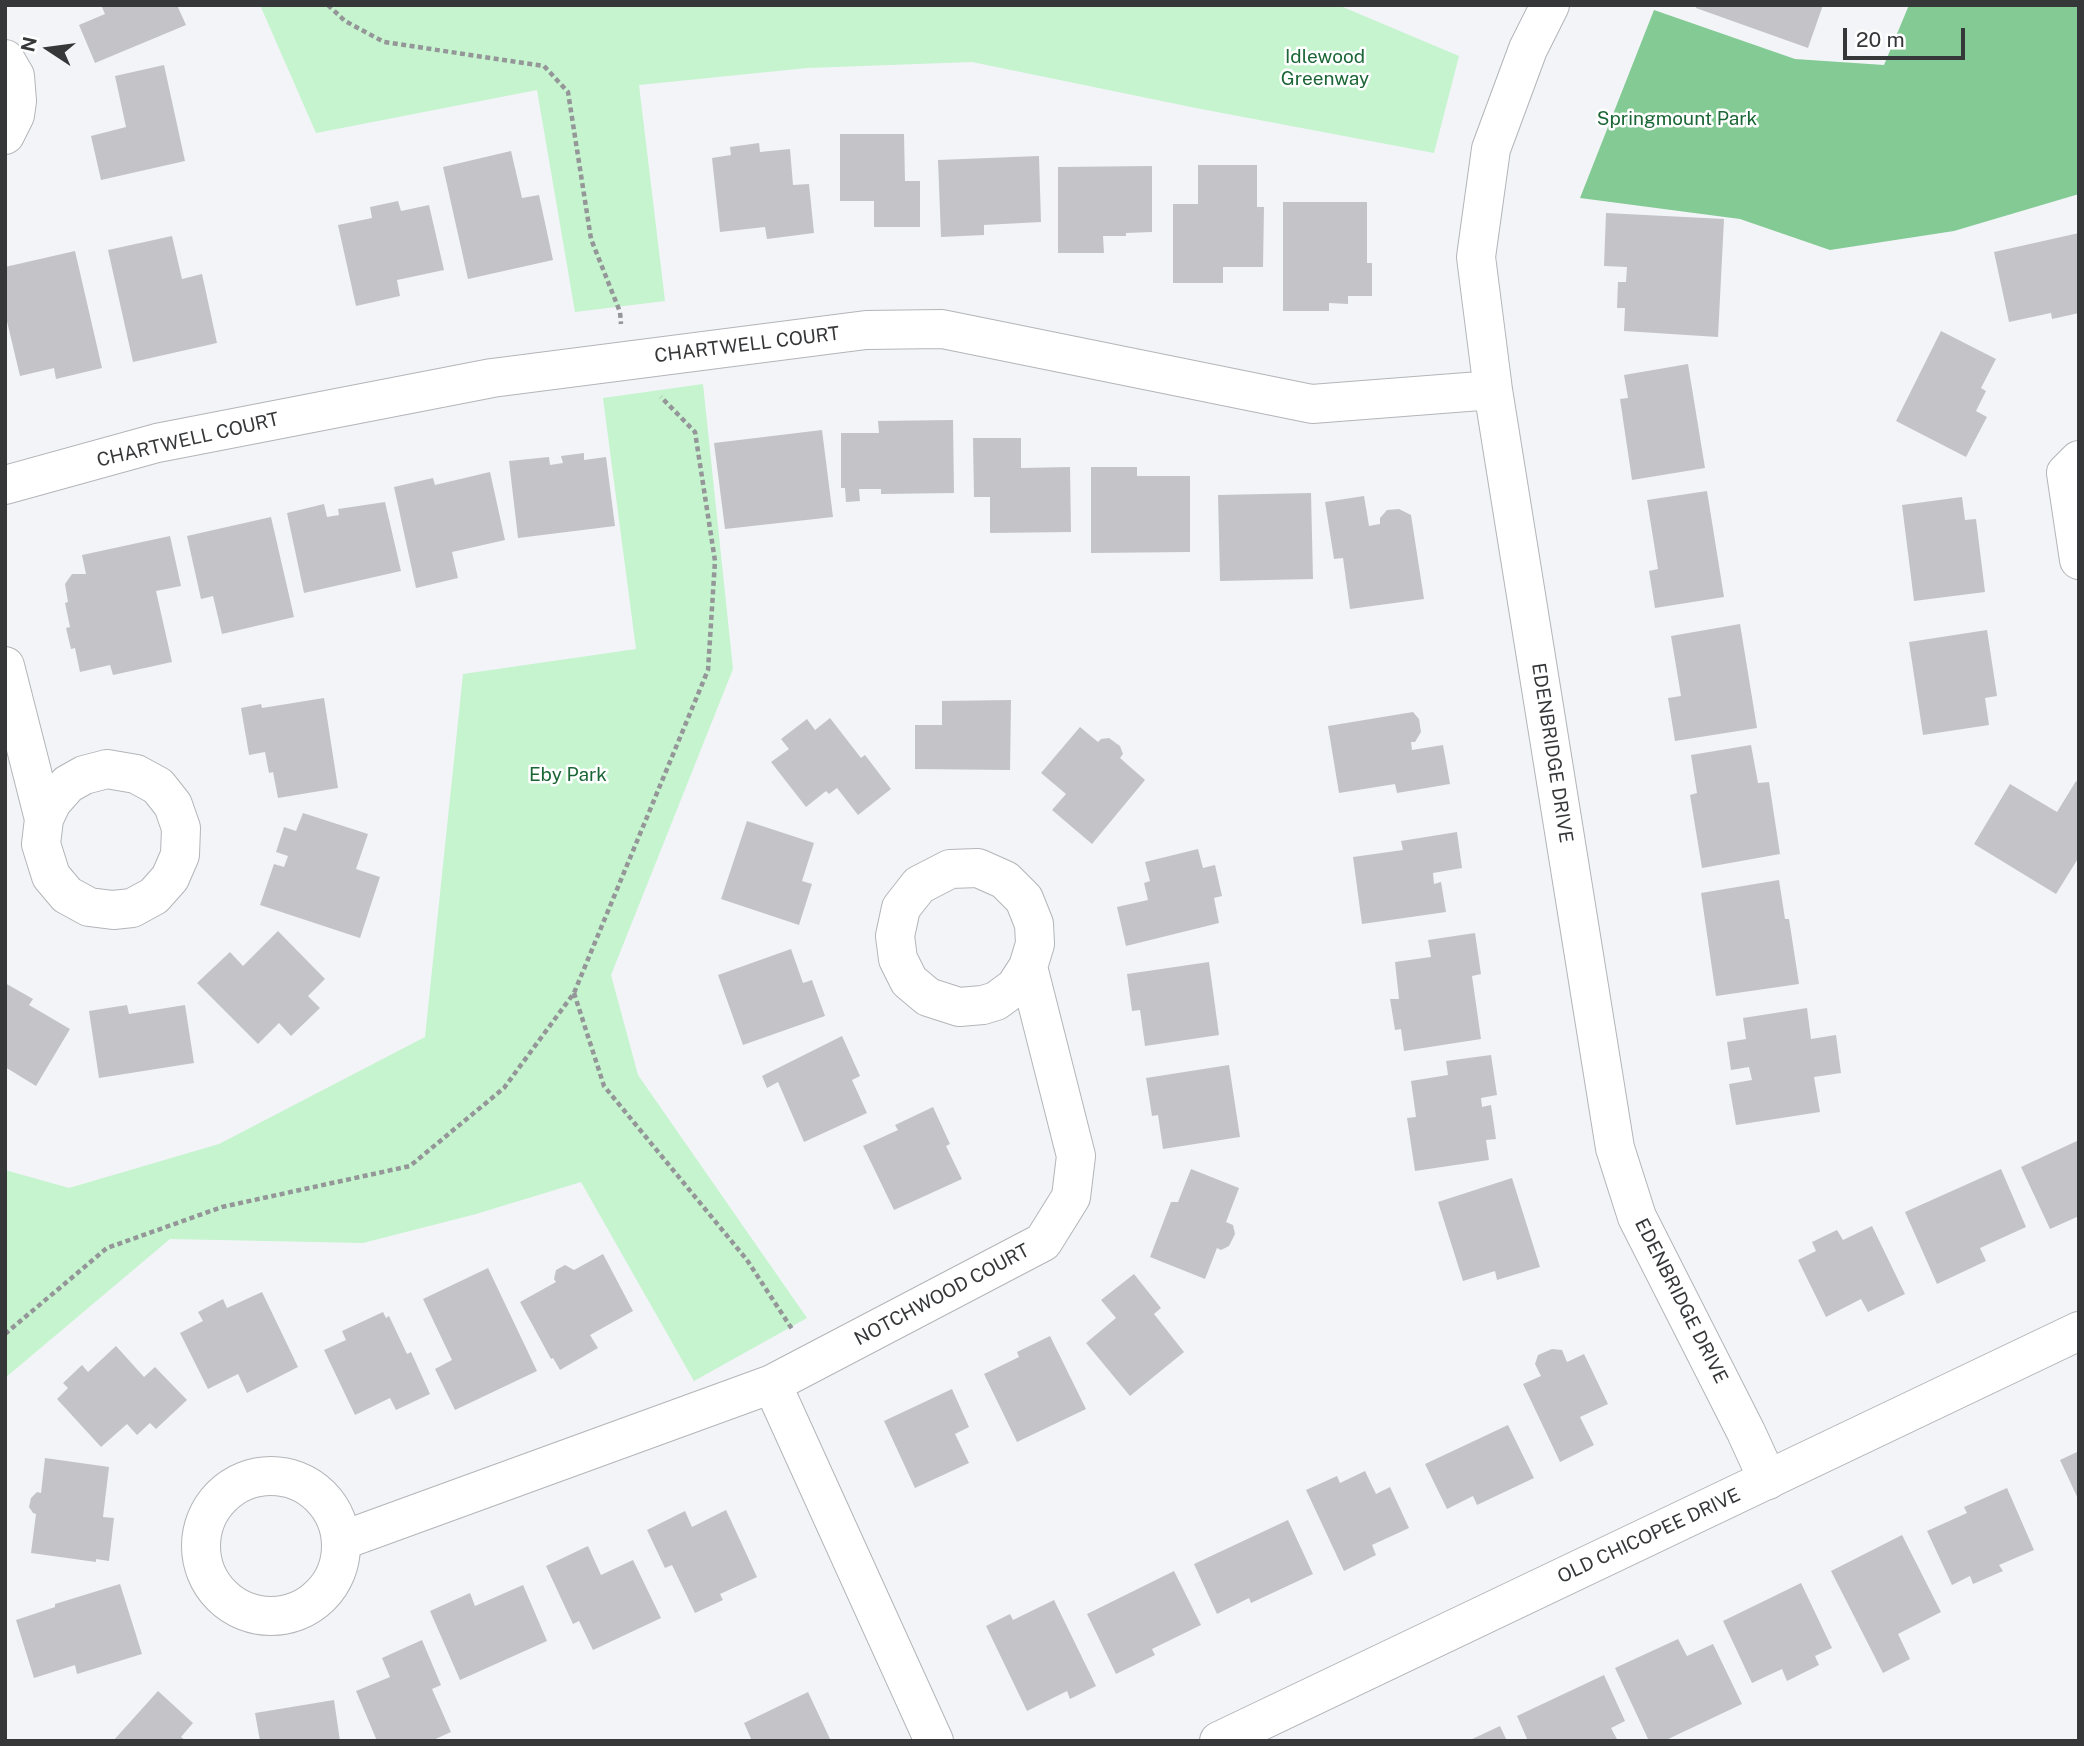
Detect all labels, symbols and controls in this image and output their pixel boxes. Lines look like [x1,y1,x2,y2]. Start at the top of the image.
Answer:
north arrow [14,14,84,84]
scale bar [1846,14,1968,58]
text: 20 m [1856,27,1905,52]
text: N [16,35,41,54]
park label: Idlewood Greenway [1281,46,1369,90]
park label: Springmount Park [1597,108,1757,130]
street label: CHARTWELL COURT [653,322,841,368]
street label: CHARTWELL COURT [95,408,281,472]
street label: EDENBRIDGE DRIVE [1527,661,1577,845]
park label: Eby Park [529,764,607,786]
street label: EDENBRIDGE DRIVE [1630,1215,1732,1387]
street label: NOTCHWOOD COURT [851,1239,1033,1351]
street label: OLD CHICOPEE DRIVE [1554,1484,1744,1588]

